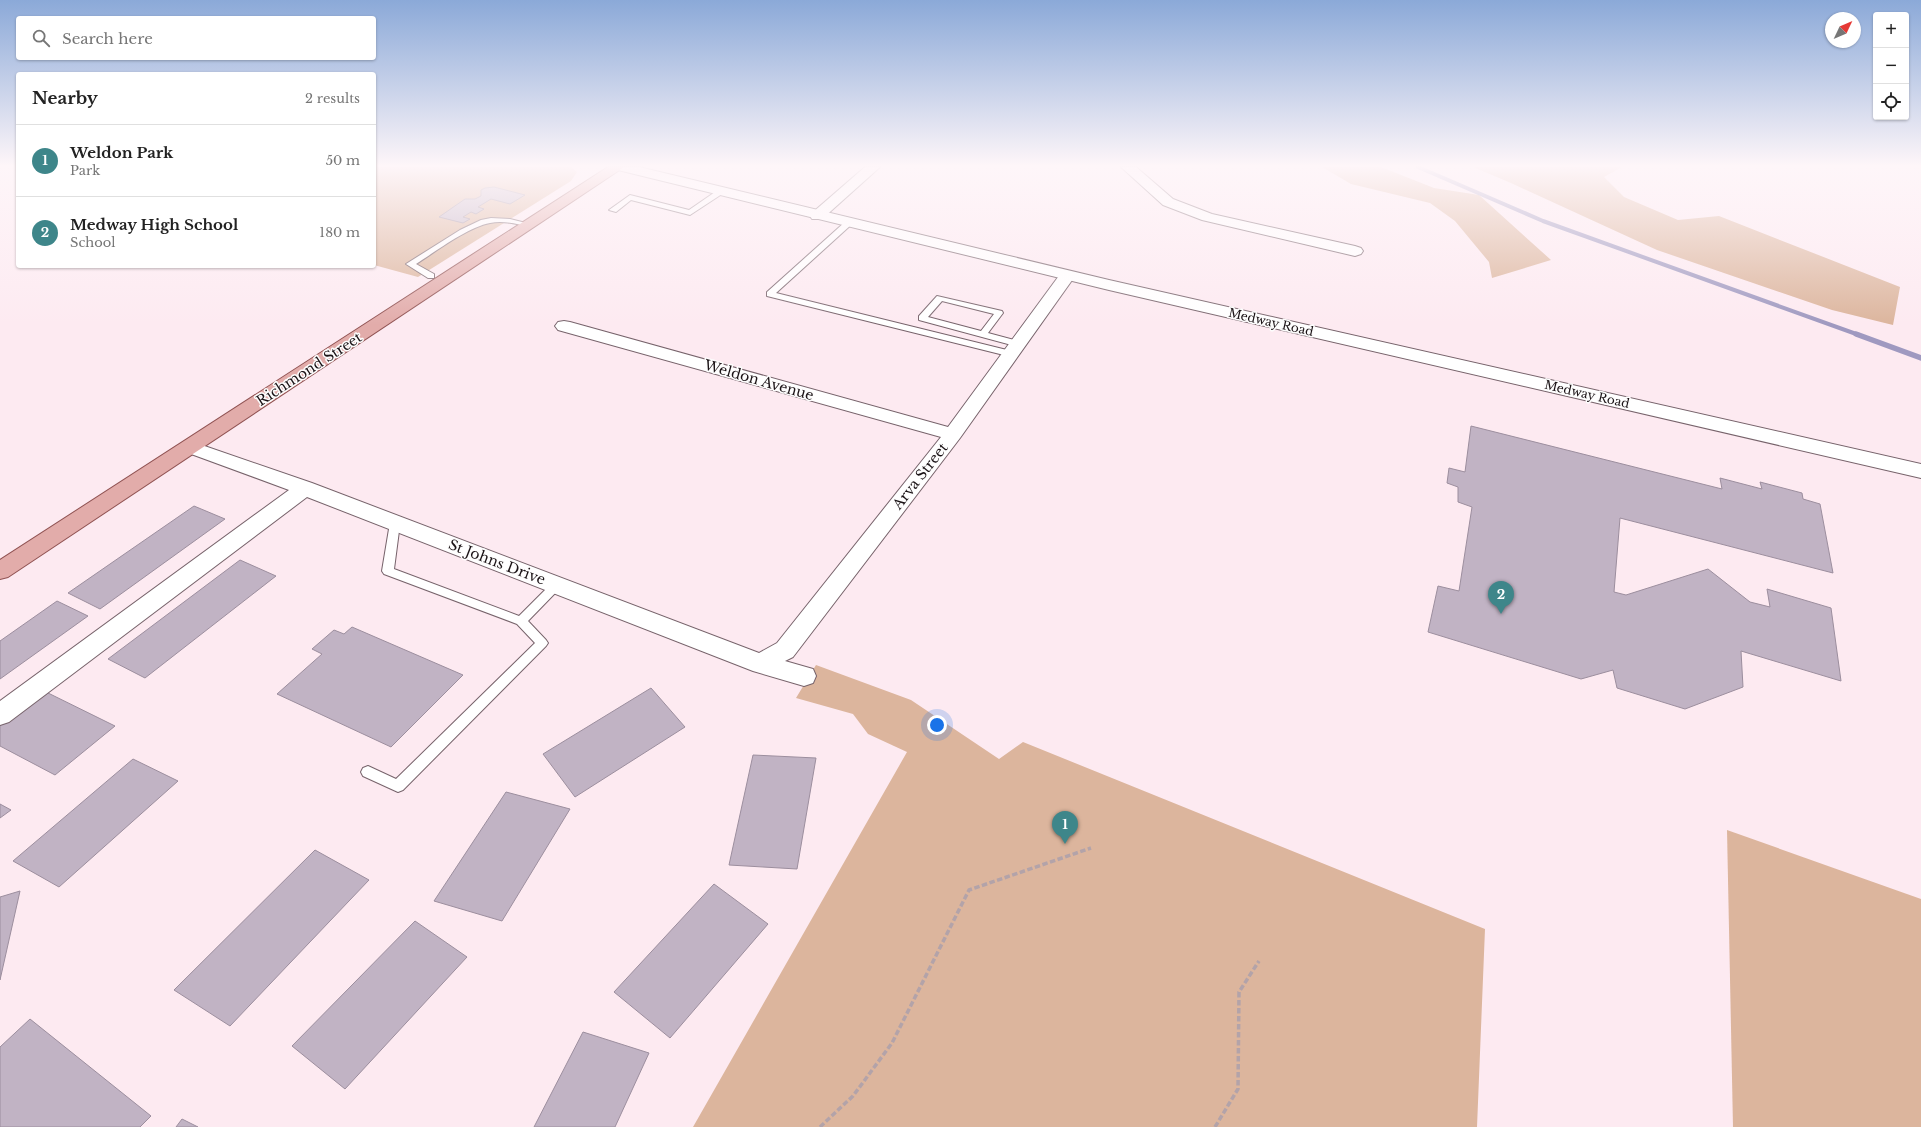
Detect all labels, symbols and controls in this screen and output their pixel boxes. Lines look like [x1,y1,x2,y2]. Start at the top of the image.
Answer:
north arrow [1825,12,1861,48]
map controls [1873,12,1909,120]
button: + [1873,12,1909,48]
search box [16,16,376,60]
icon: search [30,27,52,49]
text: Search here [62,29,153,48]
button: − [1873,48,1909,84]
button: locate [1873,84,1909,120]
text: Nearby [32,88,98,109]
text: 2 results [305,90,360,107]
text: Weldon Park [70,143,173,162]
text: 1 [42,152,48,169]
text: 50 m [326,152,360,169]
text: Park [70,162,100,179]
text: Medway High School [70,215,238,234]
text: 2 [41,224,49,241]
text: 180 m [319,224,360,241]
text: School [70,234,116,251]
street label: Medway Road [1227,305,1315,339]
street label: Richmond Street [253,328,366,410]
street label: Weldon Avenue [701,356,816,404]
street label: Medway Road [1543,377,1631,411]
street label: Arva Street [888,439,952,514]
street label: St Johns Drive [446,535,548,589]
pin: 2 [1488,581,1514,614]
your location [927,715,947,735]
pin: 1 [1052,811,1078,844]

